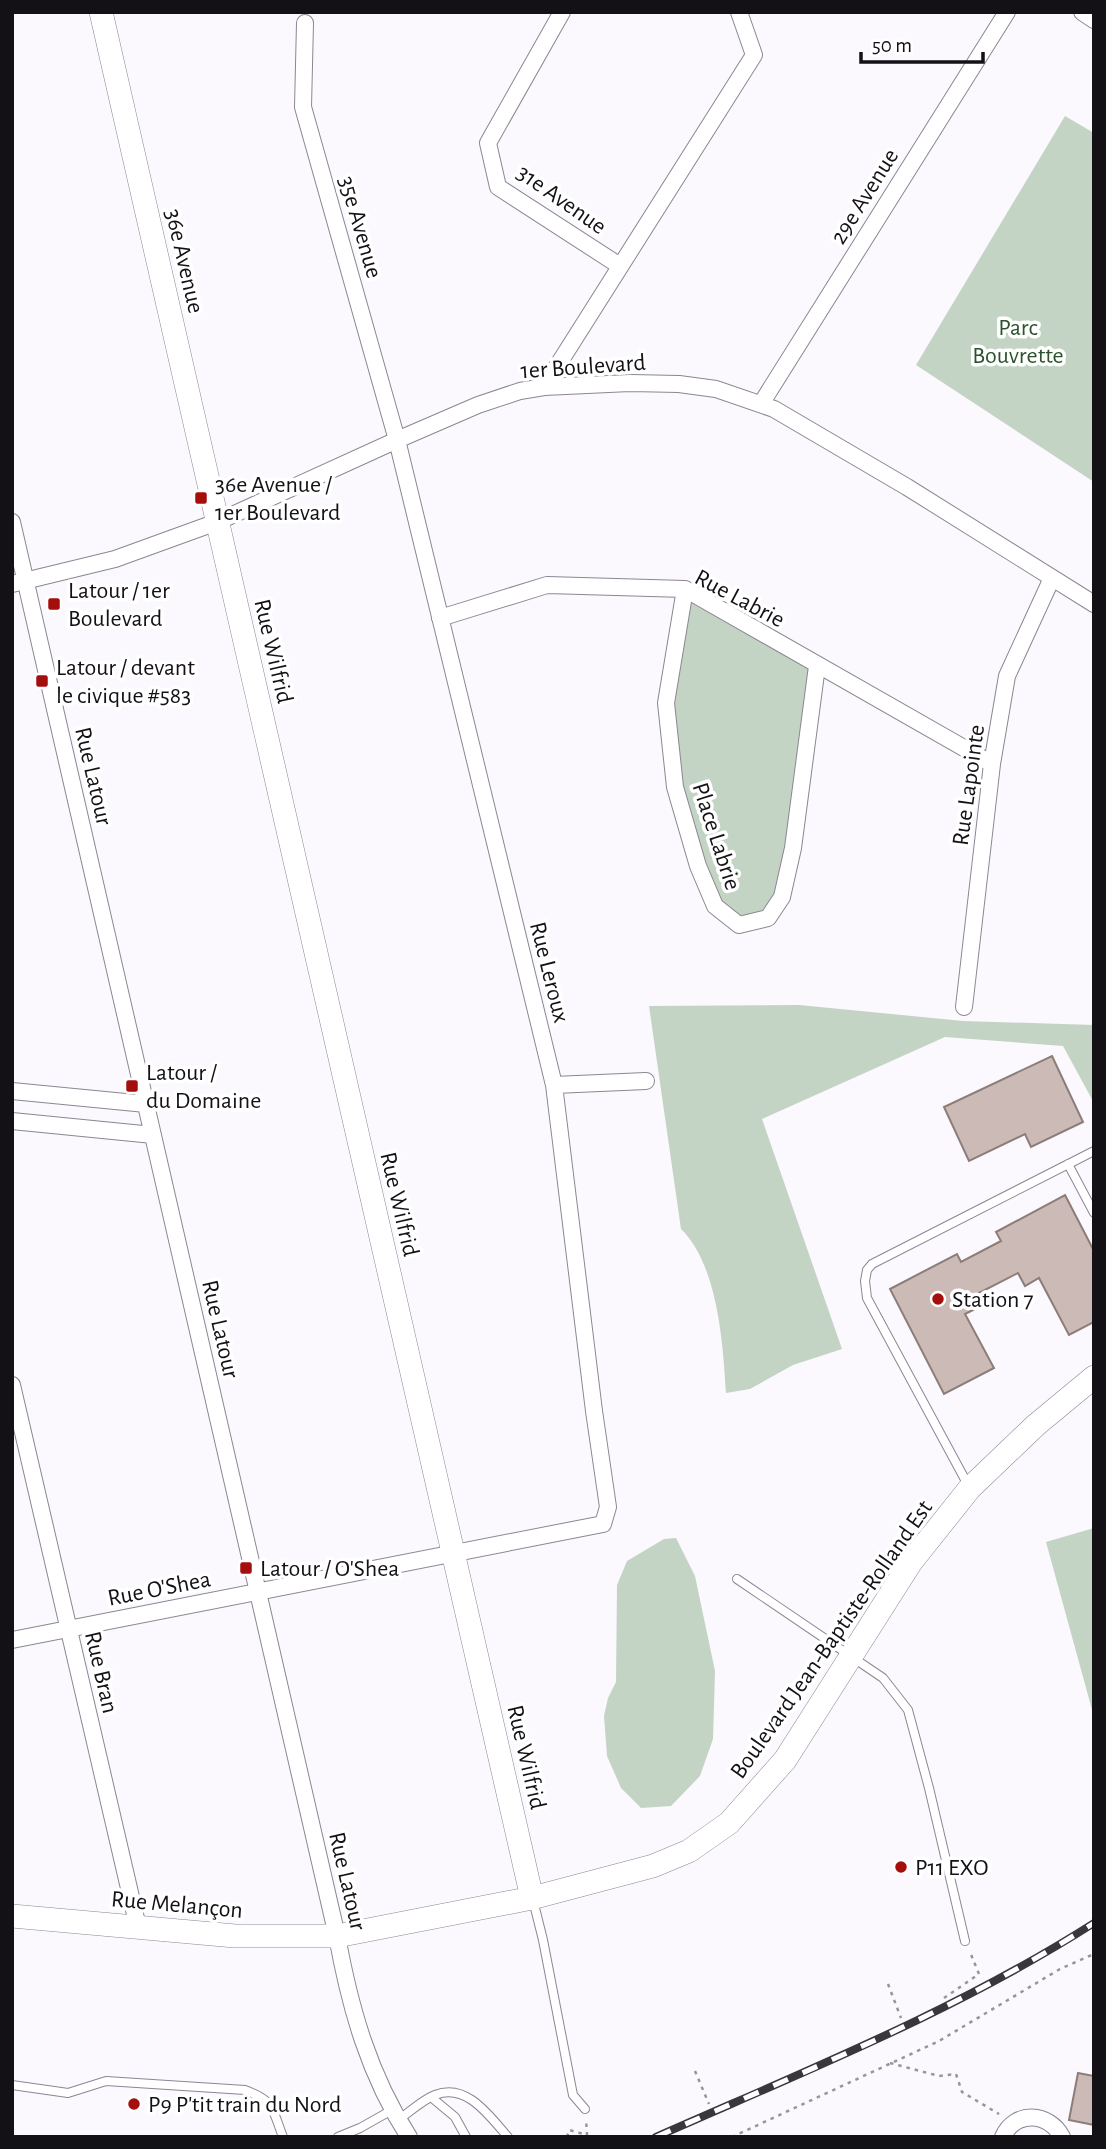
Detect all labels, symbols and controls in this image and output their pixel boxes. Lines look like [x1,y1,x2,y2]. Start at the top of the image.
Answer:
scale bar [861,21,984,65]
text: 50 m [872,35,912,56]
street label: 29e Avenue [826,145,903,248]
street label: 31e Avenue [512,160,611,239]
street label: 35e Avenue [334,174,386,281]
street label: 36e Avenue [160,207,208,316]
park label: Parc Bouvrette [972,316,1064,368]
street label: 1er Boulevard [520,351,646,383]
place label: 36e Avenue / 1er Boulevard [215,473,340,525]
marker: 36e Avenue / 1er Boulevard [193,490,209,506]
street label: Rue Labrie [691,565,788,632]
place label: Latour / 1er Boulevard [68,579,170,631]
marker: Latour / 1er Boulevard [46,596,62,612]
street label: Rue Wilfrid [249,597,297,706]
place label: Latour / devant le civique #583 [56,656,195,708]
marker: Latour / devant le civique #583 [34,673,50,689]
street label: Rue Lapointe [949,723,989,847]
street label: Rue Latour [70,725,116,828]
street label: Place Labrie [687,780,745,893]
street label: Rue Leroux [525,919,573,1026]
place label: Latour / du Domaine [146,1061,261,1113]
marker: Latour / du Domaine [124,1078,140,1094]
street label: Rue Wilfrid [375,1150,423,1259]
street label: Rue Latour [197,1278,243,1381]
place label: Station 7 [952,1288,1033,1312]
marker: Station 7 [930,1291,946,1307]
street label: Boulevard Jean-Baptiste-Rolland Est [726,1496,938,1783]
place label: Latour / O'Shea [260,1557,399,1581]
marker: Latour / O'Shea [238,1560,254,1576]
street label: Rue O'Shea [106,1567,213,1611]
street label: Rue Bran [80,1629,122,1716]
street label: Rue Wilfrid [502,1703,550,1812]
street label: Rue Latour [324,1830,370,1933]
place label: P11 EXO [915,1856,989,1880]
marker: P11 EXO [893,1859,909,1875]
street label: Rue Melançon [110,1887,244,1923]
place label: P9 P'tit train du Nord [148,2093,341,2117]
marker: P9 P'tit train du Nord [126,2096,142,2112]

